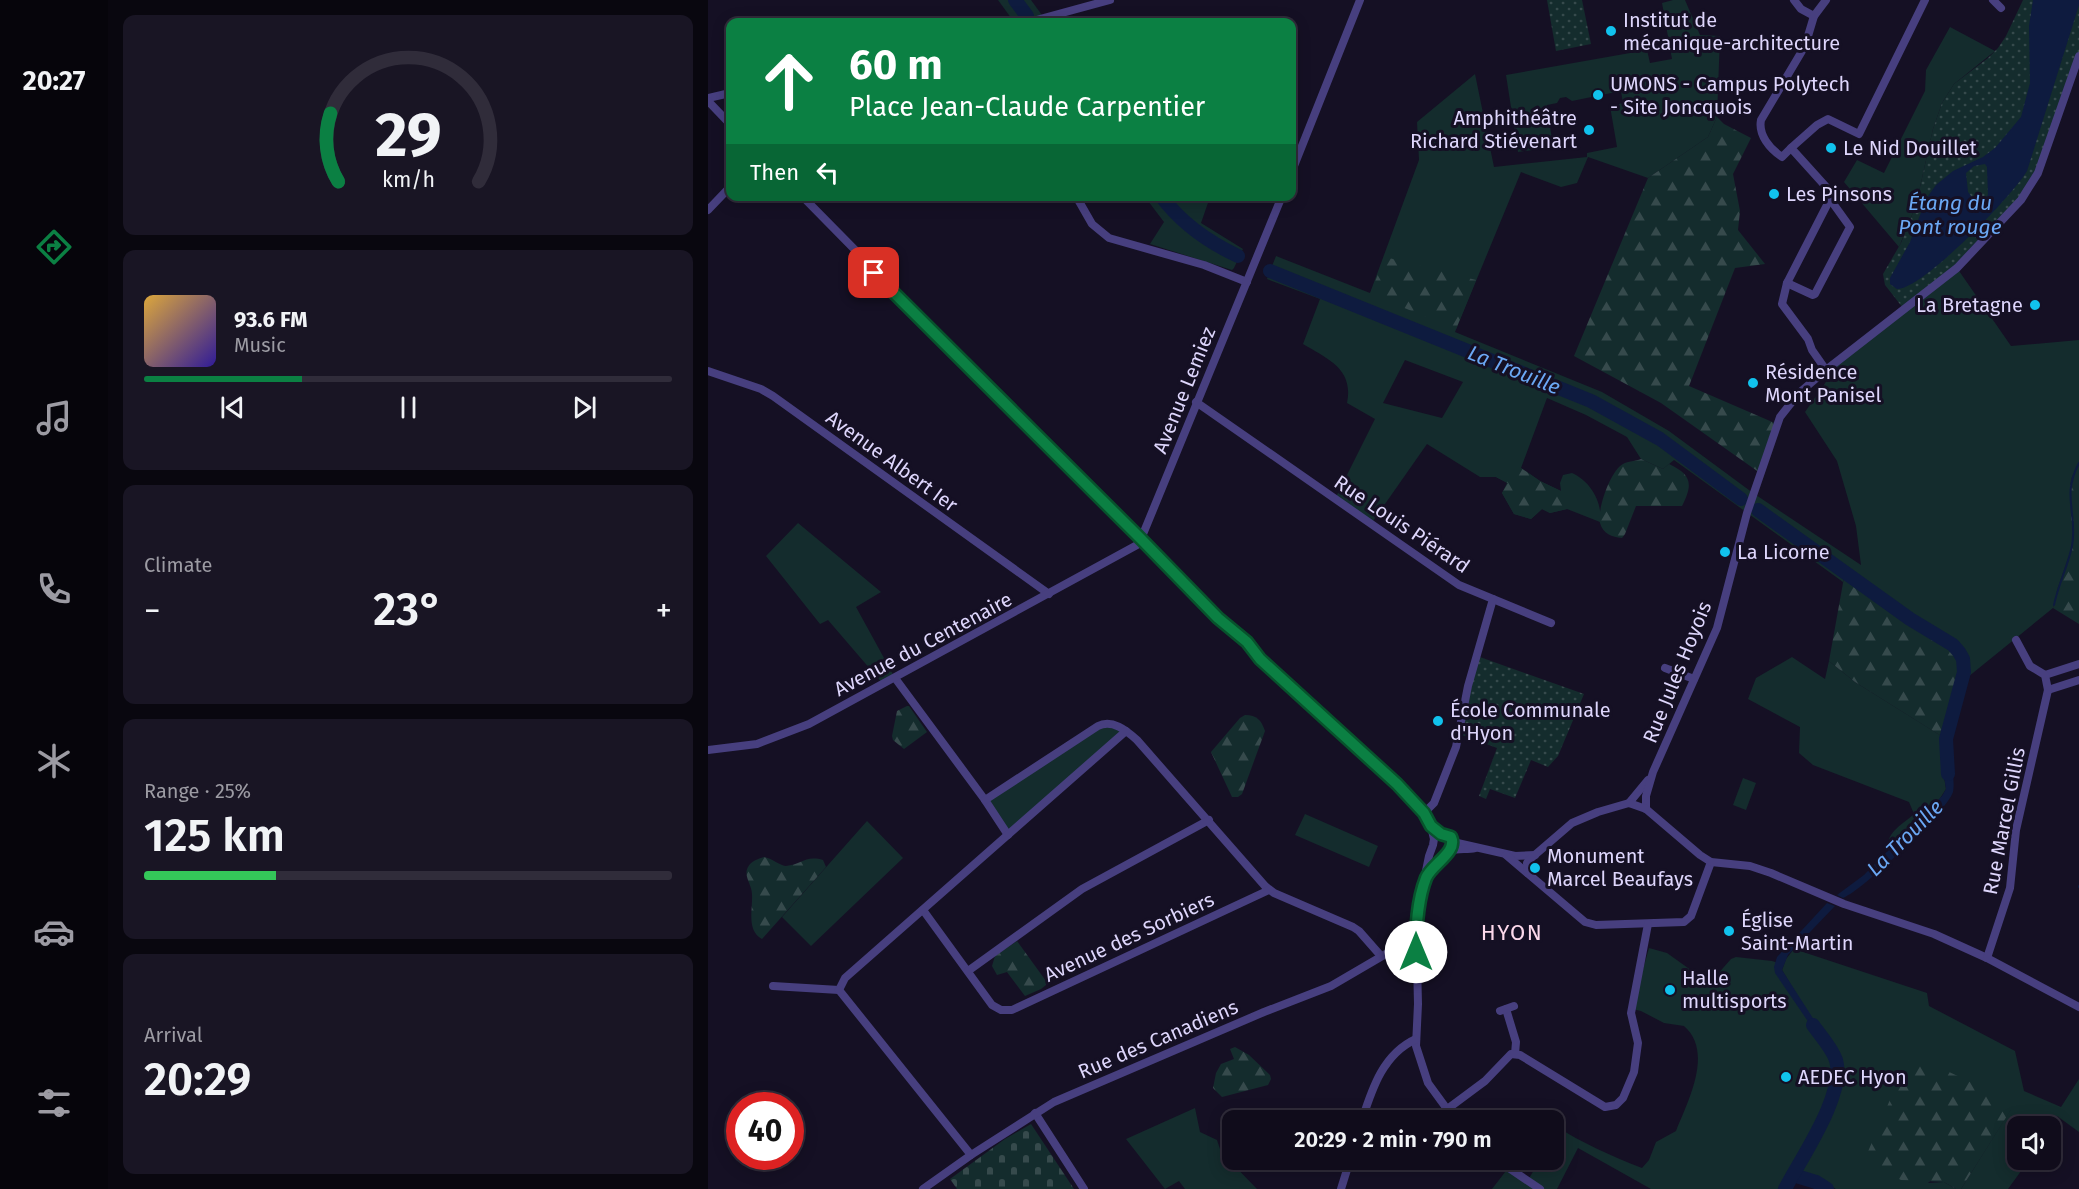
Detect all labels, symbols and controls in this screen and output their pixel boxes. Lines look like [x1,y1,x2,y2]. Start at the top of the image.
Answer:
place label: Institut de mécanique-architecture [1623,8,1840,55]
marker: Institut de mécanique-architecture [1604,24,1618,38]
text: 60 m [849,40,943,90]
icon: ahead [750,42,828,120]
text: 20:27 [23,65,85,97]
place label: UMONS - Campus Polytech - Site Joncquois [1610,72,1850,119]
marker: UMONS - Campus Polytech - Site Joncquois [1591,88,1605,102]
text: Place Jean-Claude Carpentier [849,91,1205,123]
text: 29 [375,98,441,173]
place label: Amphithéâtre Richard Stiévenart [1410,106,1578,153]
marker: Amphithéâtre Richard Stiévenart [1582,123,1596,137]
place label: Le Nid Douillet [1843,136,1978,160]
marker: Le Nid Douillet [1824,141,1838,155]
icon: left [811,156,844,189]
text: Then [750,159,799,186]
text: km/h [381,167,435,193]
place label: Les Pinsons [1786,182,1892,206]
marker: Les Pinsons [1767,187,1781,201]
water label: Étang du Pont rouge [1898,190,2002,240]
icon: directions [33,226,75,268]
pin [848,247,899,298]
icon: arrive [857,256,890,289]
place label: La Bretagne [1916,293,2023,317]
marker: La Bretagne [2028,298,2042,312]
text: 93.6 FM [234,306,307,333]
street label: Avenue Lemiez [1148,323,1220,457]
text: Music [234,333,286,357]
water label: La Trouille [1464,340,1564,400]
place label: Résidence Mont Panisel [1765,360,1881,407]
marker: Résidence Mont Panisel [1746,376,1760,390]
icon: previous [216,391,249,424]
icon: pause [392,391,425,424]
icon: next [568,391,601,424]
icon: music [33,397,75,439]
street label: Avenue Albert Ier [822,405,963,517]
street label: Rue Louis Piérard [1330,470,1474,578]
place label: La Licorne [1737,540,1830,564]
marker: La Licorne [1718,545,1732,559]
text: Climate [144,553,212,577]
icon: phone [33,568,75,610]
text: 23° [373,583,443,637]
street label: Avenue du Centenaire [830,587,1016,701]
text: − [144,591,161,631]
text: + [656,591,672,631]
street label: Rue Jules Hoyois [1638,598,1716,746]
place label: École Communale d'Hyon [1450,698,1611,745]
marker: École Communale d'Hyon [1431,714,1445,728]
icon: climate [33,740,75,782]
street label: Rue Marcel Gillis [1978,745,2030,897]
text: Range · 25% [144,779,251,803]
water label: La Trouille [1861,794,1949,882]
text: 125 km [144,809,285,863]
place label: Monument Marcel Beaufays [1547,844,1693,891]
marker: Monument Marcel Beaufays [1528,861,1542,875]
street label: Avenue des Sorbiers [1040,887,1218,987]
place label: Église Saint-Martin [1741,908,1853,955]
icon: car [33,911,75,953]
district label: HYON [1481,919,1543,946]
position arrow [1384,920,1448,984]
marker: Église Saint-Martin [1722,924,1736,938]
place label: Halle multisports [1682,966,1787,1013]
marker: Halle multisports [1663,983,1677,997]
street label: Rue des Canadiens [1074,994,1242,1084]
text: Arrival [144,1023,203,1047]
text: 20:29 [144,1053,251,1107]
place label: AEDEC Hyon [1798,1065,1907,1089]
marker: AEDEC Hyon [1779,1070,1793,1084]
icon: filters [33,1082,75,1124]
speed limit sign: 40 [726,1092,804,1170]
map controls [2007,1116,2061,1170]
button: sound [2007,1116,2061,1170]
text: 20:29 · 2 min · 790 m [1294,1126,1492,1153]

